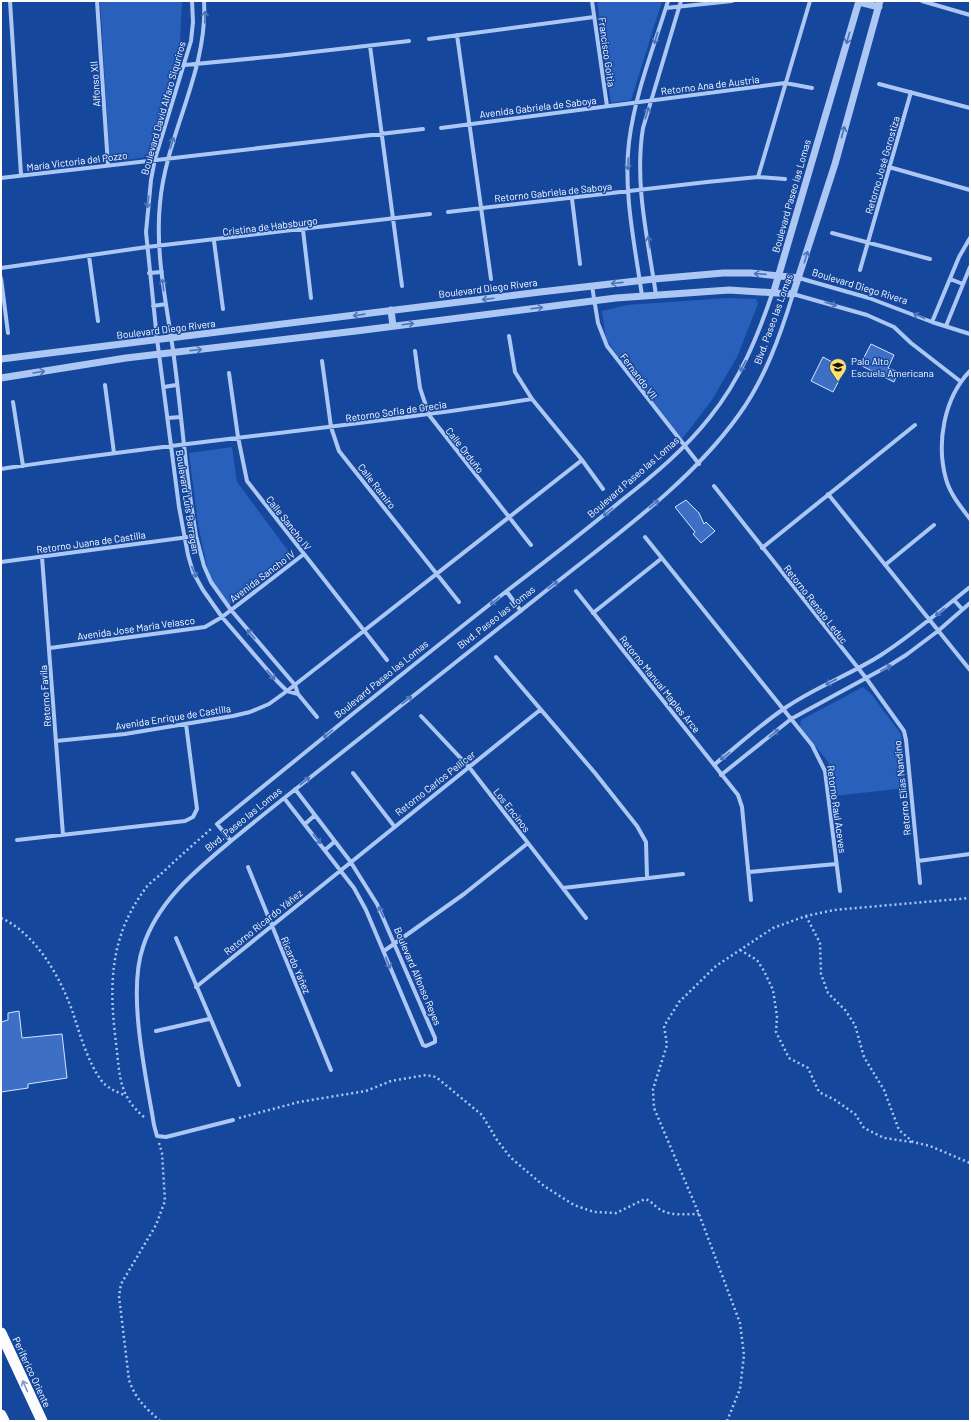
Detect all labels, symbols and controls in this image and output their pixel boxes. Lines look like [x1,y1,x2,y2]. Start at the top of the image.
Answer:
one-way arrow [201,11,209,24]
street label: Francisco Goitia [596,16,618,88]
one-way arrow [652,31,659,44]
one-way arrow [844,32,851,45]
street label: Boulevard David Alfaro Siquriros [138,40,188,176]
street label: Alfonso XII [87,61,103,107]
street label: Retorno Ana de Austria [660,73,760,97]
street label: Avenida Gabriela de Saboya [479,94,597,120]
one-way arrow [644,107,652,120]
street label: Retorno José Gorostiza [862,115,902,215]
one-way arrow [840,126,847,139]
one-way arrow [169,137,177,149]
street label: Boulevard Paseo las Lomas [769,138,813,254]
street label: María Victoria del Pozzo [26,149,128,173]
one-way arrow [624,157,632,170]
street label: Retorno Gabriela de Saboya [494,180,612,204]
one-way arrow [144,195,152,208]
street label: Cristina de Habsburgo [222,214,318,238]
one-way arrow [645,236,653,249]
one-way arrow [802,251,810,263]
street label: Boulevard Diego Rivera [811,266,909,306]
one-way arrow [754,271,767,278]
street label: Blvd. Paseo las Lomas [751,272,795,366]
street label: Boulevard Diego Rivera [438,276,538,300]
one-way arrow [159,279,167,292]
one-way arrow [611,280,624,287]
one-way arrow [482,295,495,303]
one-way arrow [824,301,837,308]
one-way arrow [530,304,543,312]
one-way arrow [353,311,366,319]
one-way arrow [913,312,925,320]
street label: Boulevard Diego Rivera [116,317,216,341]
one-way arrow [401,320,414,328]
one-way arrow [189,346,202,354]
street label: Fernando VII [618,351,660,401]
place label: Palo Alto Escuela Americana [851,355,934,379]
school or university icon: Palo Alto Escuela Americana [828,357,848,382]
one-way arrow [739,360,746,372]
one-way arrow [33,368,46,376]
street label: Retorno Sofia de Grecia [345,398,447,424]
street label: Calle Orduño [443,425,487,475]
street label: Boulevard Paseo las Lomas [585,434,681,520]
street label: Boulevard Luis Barragan [174,449,202,555]
street label: Calle Ramiro [356,461,398,511]
street label: Calle Sancho IV [264,493,314,553]
one-way arrow [649,499,659,508]
one-way arrow [603,507,614,516]
street label: Retorno Juana de Castilla [36,528,146,556]
street label: Avenida Sancho IV [227,547,297,605]
street label: Retorno Renato Leduc [782,562,850,646]
one-way arrow [191,565,198,577]
one-way arrow [547,581,558,590]
street label: Blvd. Paseo las Lomas [455,583,537,651]
one-way arrow [490,596,501,605]
one-way arrow [934,607,945,616]
street label: Avenida Jose Maria Velasco [76,614,196,642]
one-way arrow [247,629,256,640]
street label: Retorno Manual Maples Arce [617,633,703,735]
street label: Boulevard Paseo las Lomas [332,637,431,721]
one-way arrow [880,663,892,671]
street label: Retorno Favila [37,665,53,727]
one-way arrow [267,670,276,681]
one-way arrow [825,678,837,686]
one-way arrow [401,696,412,705]
street label: Avenida Enrique de Castilla [114,702,232,732]
one-way arrow [768,728,779,737]
one-way arrow [323,730,334,738]
street label: Retorno Elias Nandino [891,740,913,836]
street label: Retorno Carlos Pellicer [393,748,478,818]
one-way arrow [719,752,730,760]
street label: Retorno Raul Aceves [825,764,849,854]
one-way arrow [300,777,311,786]
street label: Blvd. Paseo las Lomas [202,784,284,854]
street label: Los Encinos [491,786,533,835]
one-way arrow [312,834,321,845]
street label: Retorno Ricardo Yáñez [221,886,305,957]
one-way arrow [377,906,384,918]
street label: Boulevard Alfonso Reyes [392,925,444,1027]
street label: Ricardo Yáñez [279,935,314,996]
one-way arrow [385,957,393,969]
street label: Periferico Oriente [10,1335,54,1409]
one-way arrow [21,1380,28,1392]

